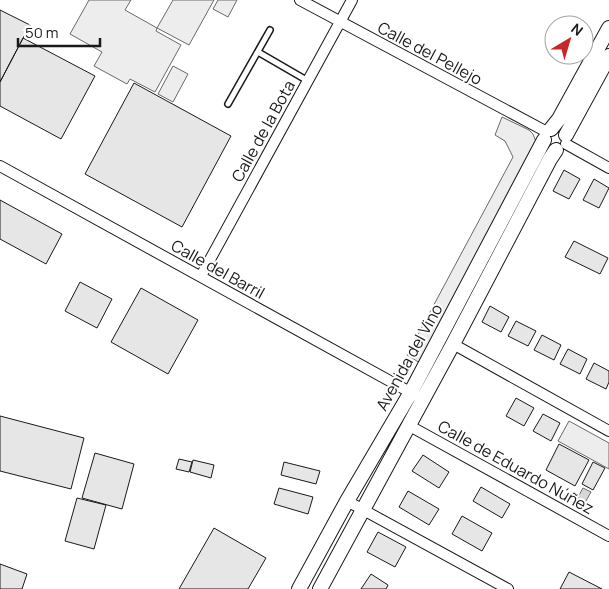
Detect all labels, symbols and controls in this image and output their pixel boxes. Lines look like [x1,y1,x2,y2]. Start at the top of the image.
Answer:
scale bar [18,15,100,47]
north arrow [544,15,594,65]
street label: Calle del Pellejo [374,16,486,90]
text: N [567,19,587,40]
text: 50 m [25,22,59,43]
street label: Calle de la Bota [226,76,300,186]
street label: Calle del Barril [167,234,269,304]
street label: Avenida del Vino [371,300,447,414]
street label: Calle de Eduardo Núñez [434,415,598,519]

